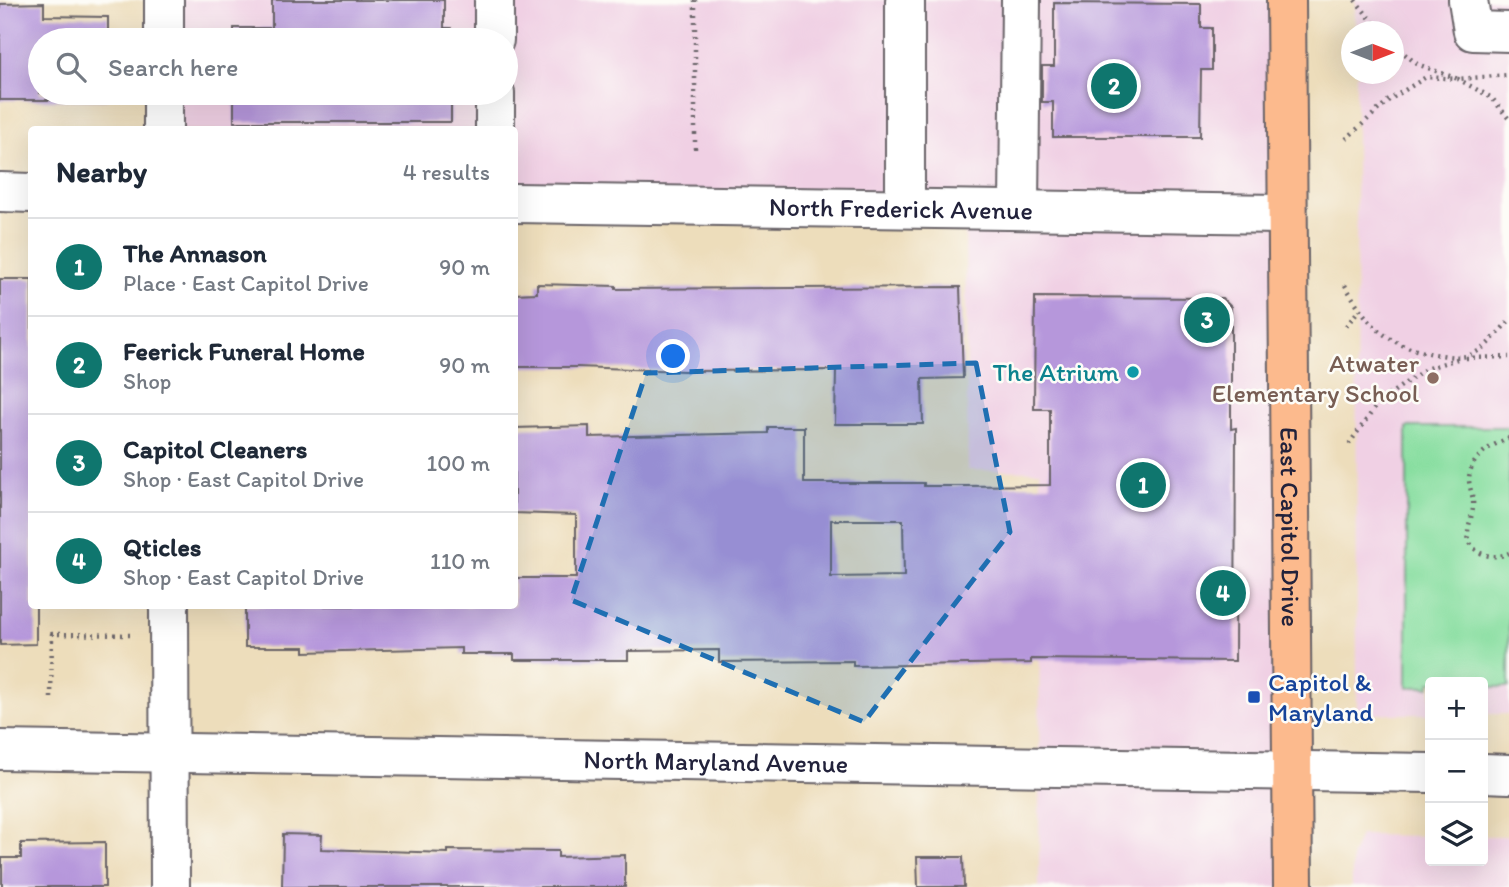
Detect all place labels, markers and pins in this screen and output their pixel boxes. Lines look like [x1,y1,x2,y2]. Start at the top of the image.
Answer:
pin: 2 [1091,60,1137,112]
pin: 3 [1184,294,1230,346]
place label: Atwater Elementary School [1212,347,1420,409]
place label: The Atrium [993,356,1119,388]
marker: The Atrium [1125,364,1141,380]
marker: Atwater Elementary School [1425,370,1441,386]
pin: 1 [1120,459,1166,511]
pin: 4 [1200,567,1246,619]
place label: Capitol & Maryland [1268,666,1373,728]
marker: Capitol & Maryland [1246,689,1262,705]

